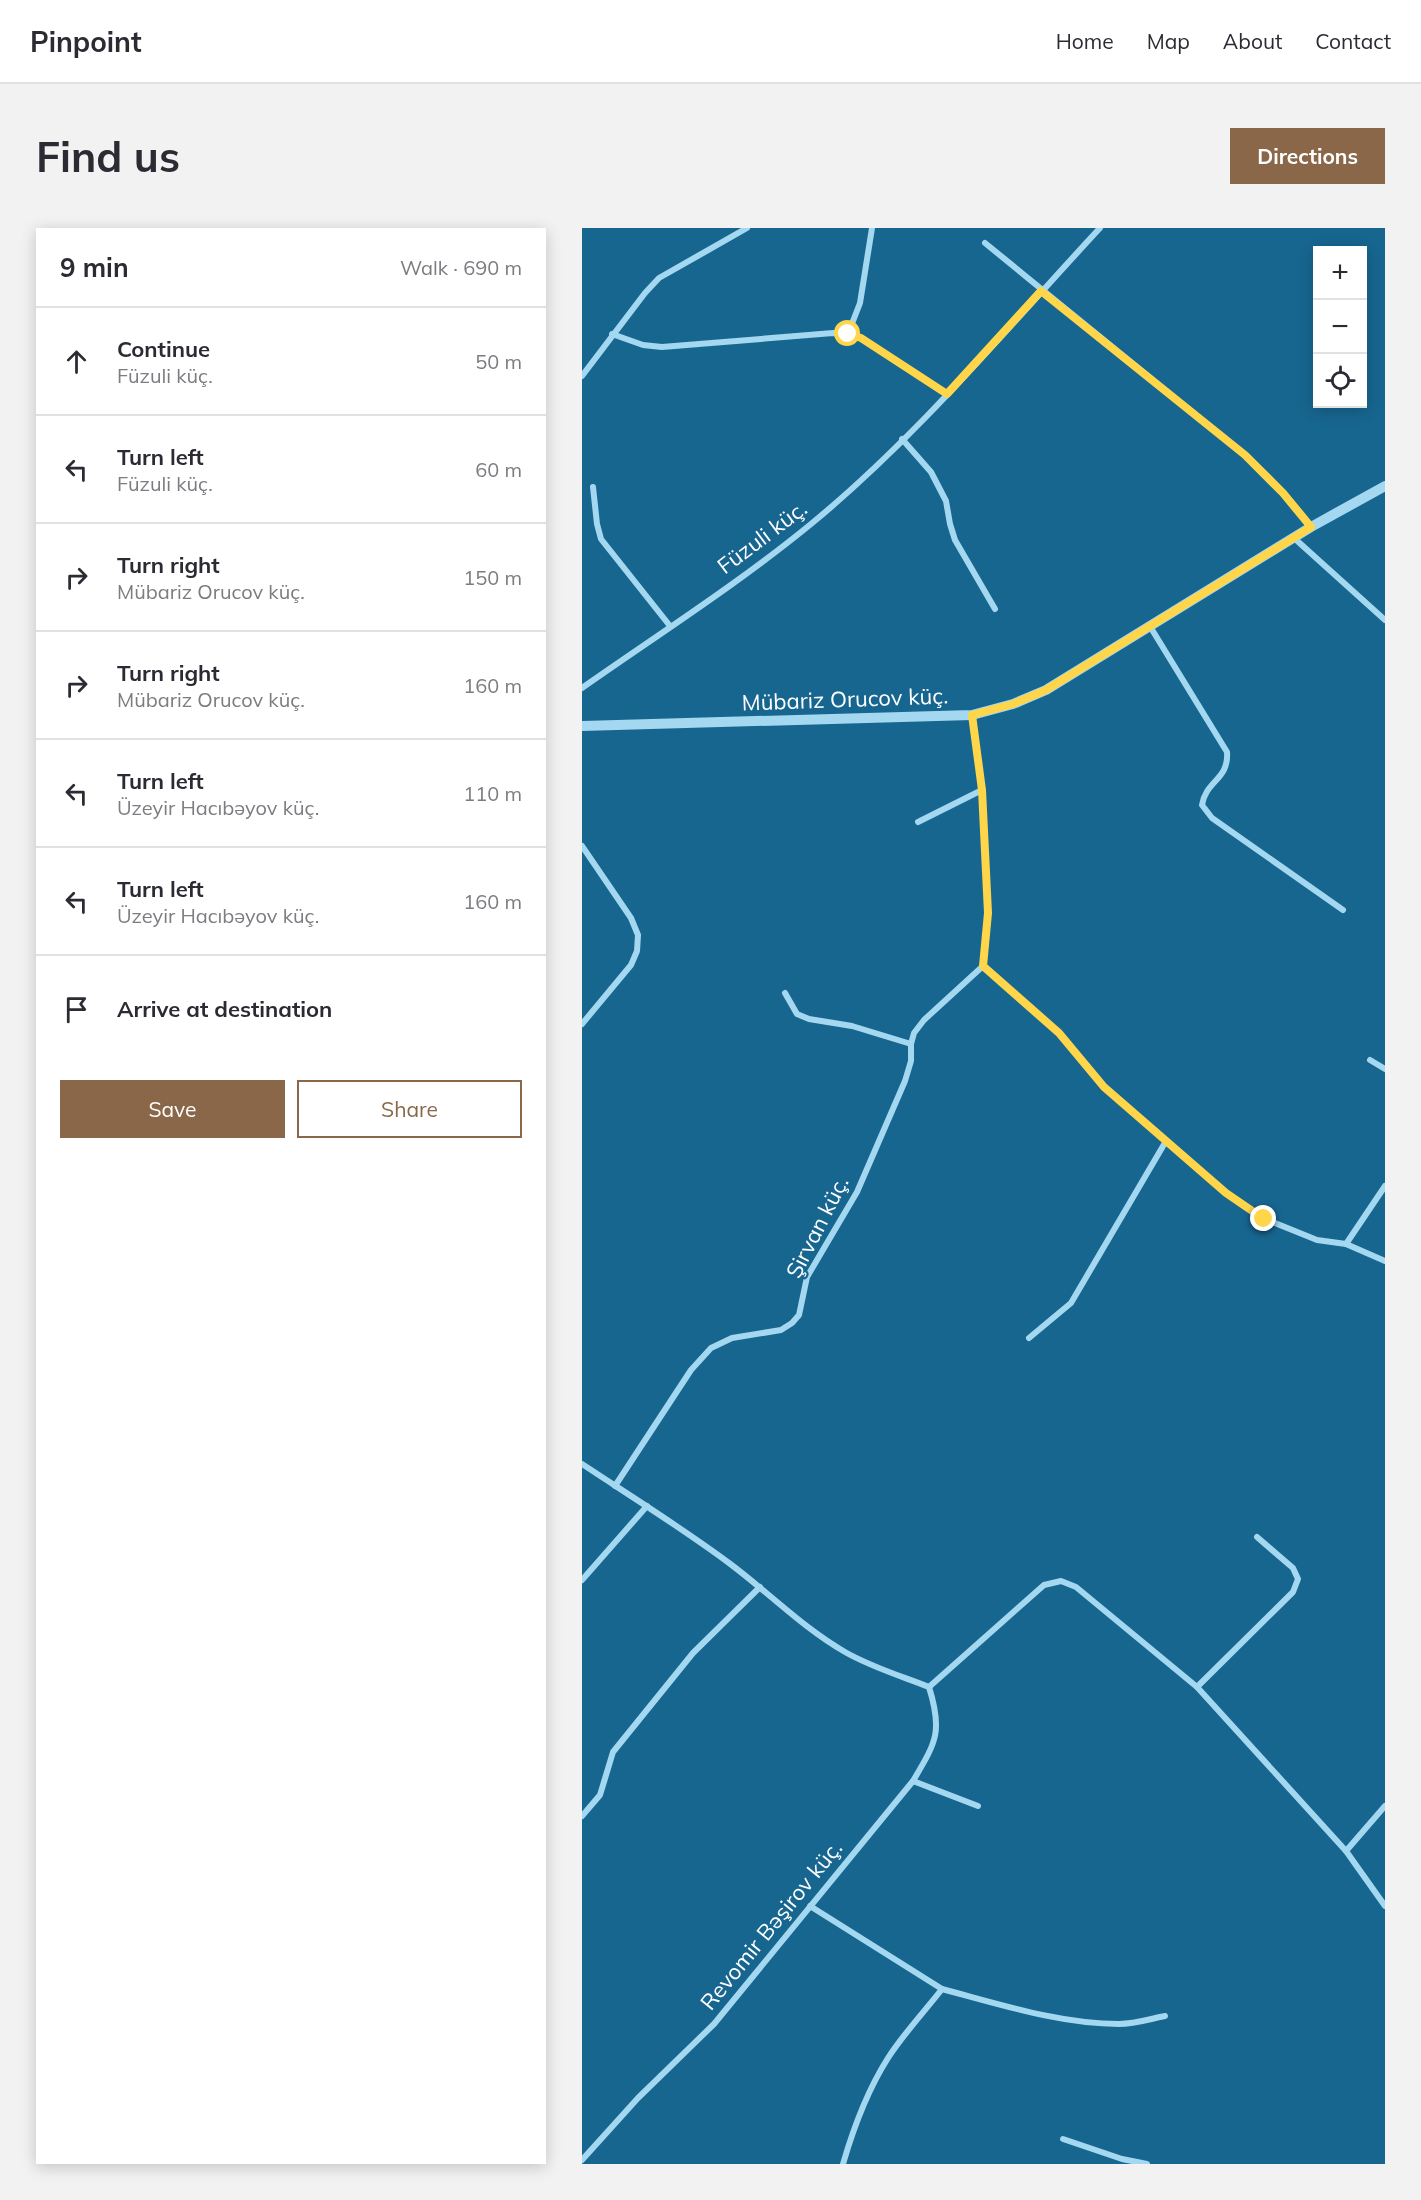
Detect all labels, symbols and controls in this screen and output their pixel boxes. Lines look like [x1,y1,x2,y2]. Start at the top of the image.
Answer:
text: Pinpoint [30,24,142,59]
text: Home [1056,28,1114,54]
text: Map [1147,28,1190,54]
text: About [1223,28,1282,54]
text: Contact [1315,28,1391,54]
button: Directions [1230,128,1385,184]
text: Find us [36,130,180,183]
map controls [1313,246,1367,408]
button: + [1313,246,1367,300]
text: 9 min [60,251,129,284]
text: Walk · 690 m [400,255,522,280]
button: − [1313,300,1367,354]
route start [834,320,860,346]
text: Continue [117,335,210,363]
icon: ahead [60,345,93,378]
text: 50 m [475,349,522,374]
button: locate [1313,354,1367,408]
text: Füzuli küç. [117,363,213,388]
text: Turn left [117,443,204,471]
icon: left [60,453,93,486]
text: 60 m [475,457,522,482]
text: Füzuli küç. [117,471,213,496]
street label: Füzuli küç. [712,494,812,580]
text: Turn right [117,551,220,579]
icon: right [60,561,93,594]
text: 150 m [463,565,522,590]
text: Mübariz Orucov küç. [117,579,305,604]
text: Turn right [117,659,220,687]
icon: right [60,669,93,702]
text: 160 m [463,673,522,698]
street label: Mübariz Orucov küç. [741,681,949,717]
text: Mübariz Orucov küç. [117,687,305,712]
text: Turn left [117,767,204,795]
icon: left [60,777,93,810]
text: 110 m [463,781,522,806]
text: Üzeyir Hacıbəyov küç. [117,795,319,820]
text: Turn left [117,875,204,903]
icon: left [60,885,93,918]
text: 160 m [463,889,522,914]
text: Üzeyir Hacıbəyov küç. [117,903,319,928]
icon: arrive [60,993,93,1026]
text: Arrive at destination [117,995,332,1023]
button: Save [60,1080,285,1138]
button: Share [297,1080,522,1138]
street label: Şirvan küç. [779,1171,855,1283]
route end [1250,1205,1276,1231]
street label: Revomir Bəşirov küç. [694,1835,848,2015]

